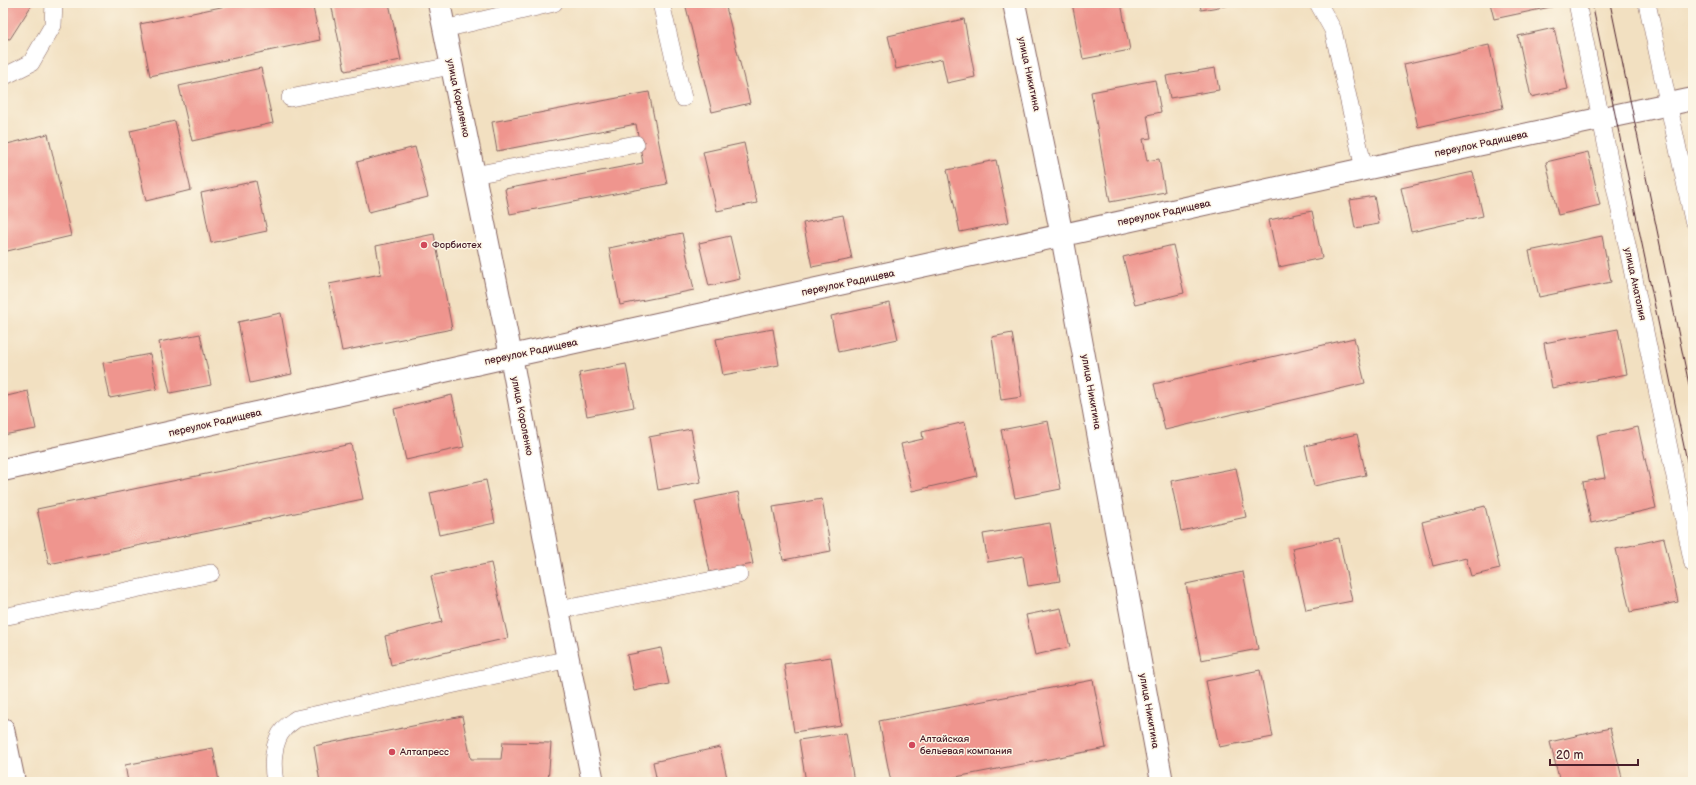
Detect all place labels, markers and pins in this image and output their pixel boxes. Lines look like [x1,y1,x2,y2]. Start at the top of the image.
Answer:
place label: Форбиотех [432,239,482,251]
marker: Форбиотех [419,240,429,250]
place label: Алтайская бельевая компания [919,733,1013,757]
marker: Алтайская бельевая компания [907,740,917,750]
place label: Алтапресс [399,746,449,758]
marker: Алтапресс [387,747,397,757]

